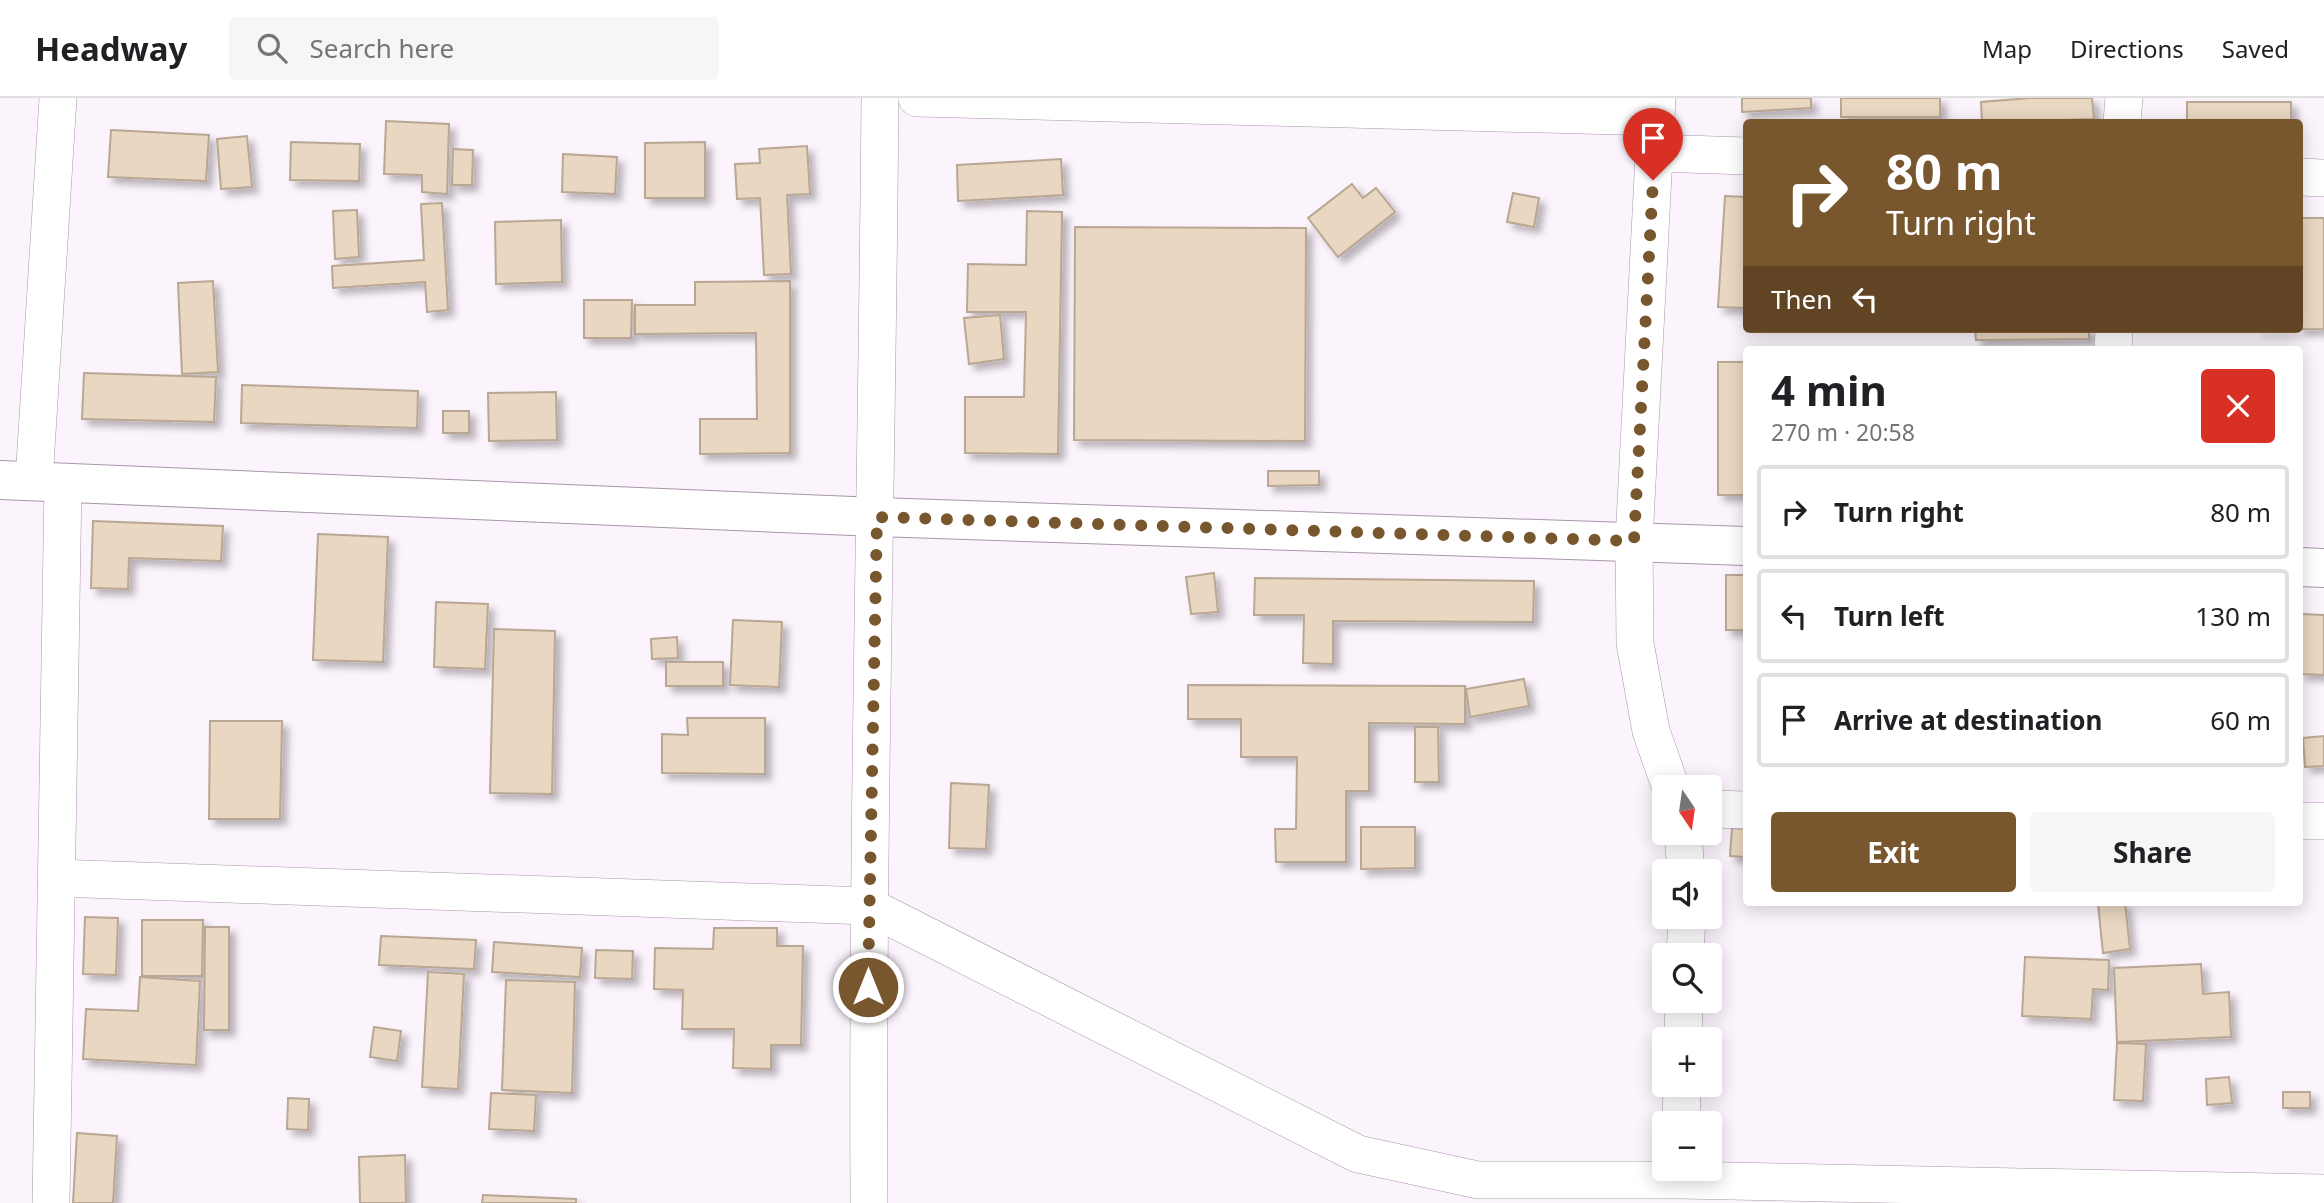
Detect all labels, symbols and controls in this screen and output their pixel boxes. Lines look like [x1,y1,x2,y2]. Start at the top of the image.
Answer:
search box [229,17,719,80]
text: Headway [35,26,187,71]
icon: search [253,29,291,67]
text: Search here [309,30,454,66]
text: Map [1982,32,2032,65]
text: Directions [2070,32,2184,65]
text: Saved [2222,32,2289,65]
pin [1623,108,1683,180]
icon: arrive [1634,119,1672,157]
text: 80 m [1886,138,2003,204]
icon: right [1771,147,1862,238]
text: Turn right [1886,201,2036,244]
icon: left [1846,280,1884,318]
text: Then [1771,281,1832,317]
text: 4 min [1771,361,1887,418]
button: close [2201,369,2275,443]
text: 270 m · 20:58 [1771,416,1915,448]
icon: right [1775,493,1813,531]
text: Turn right [1834,494,1964,530]
text: 80 m [2210,494,2271,530]
icon: left [1775,597,1813,635]
text: Turn left [1834,598,1945,634]
text: 130 m [2195,598,2271,634]
icon: arrive [1775,701,1813,739]
text: Arrive at destination [1834,702,2103,738]
text: 60 m [2210,702,2271,738]
north arrow [1652,775,1722,845]
map controls [1652,775,1722,1181]
button: Exit [1771,812,2016,892]
button: Share [2030,812,2275,892]
button: sound [1652,859,1722,929]
button: search [1652,943,1722,1013]
position arrow [831,950,905,1024]
button: + [1652,1027,1722,1097]
button: − [1652,1111,1722,1181]

